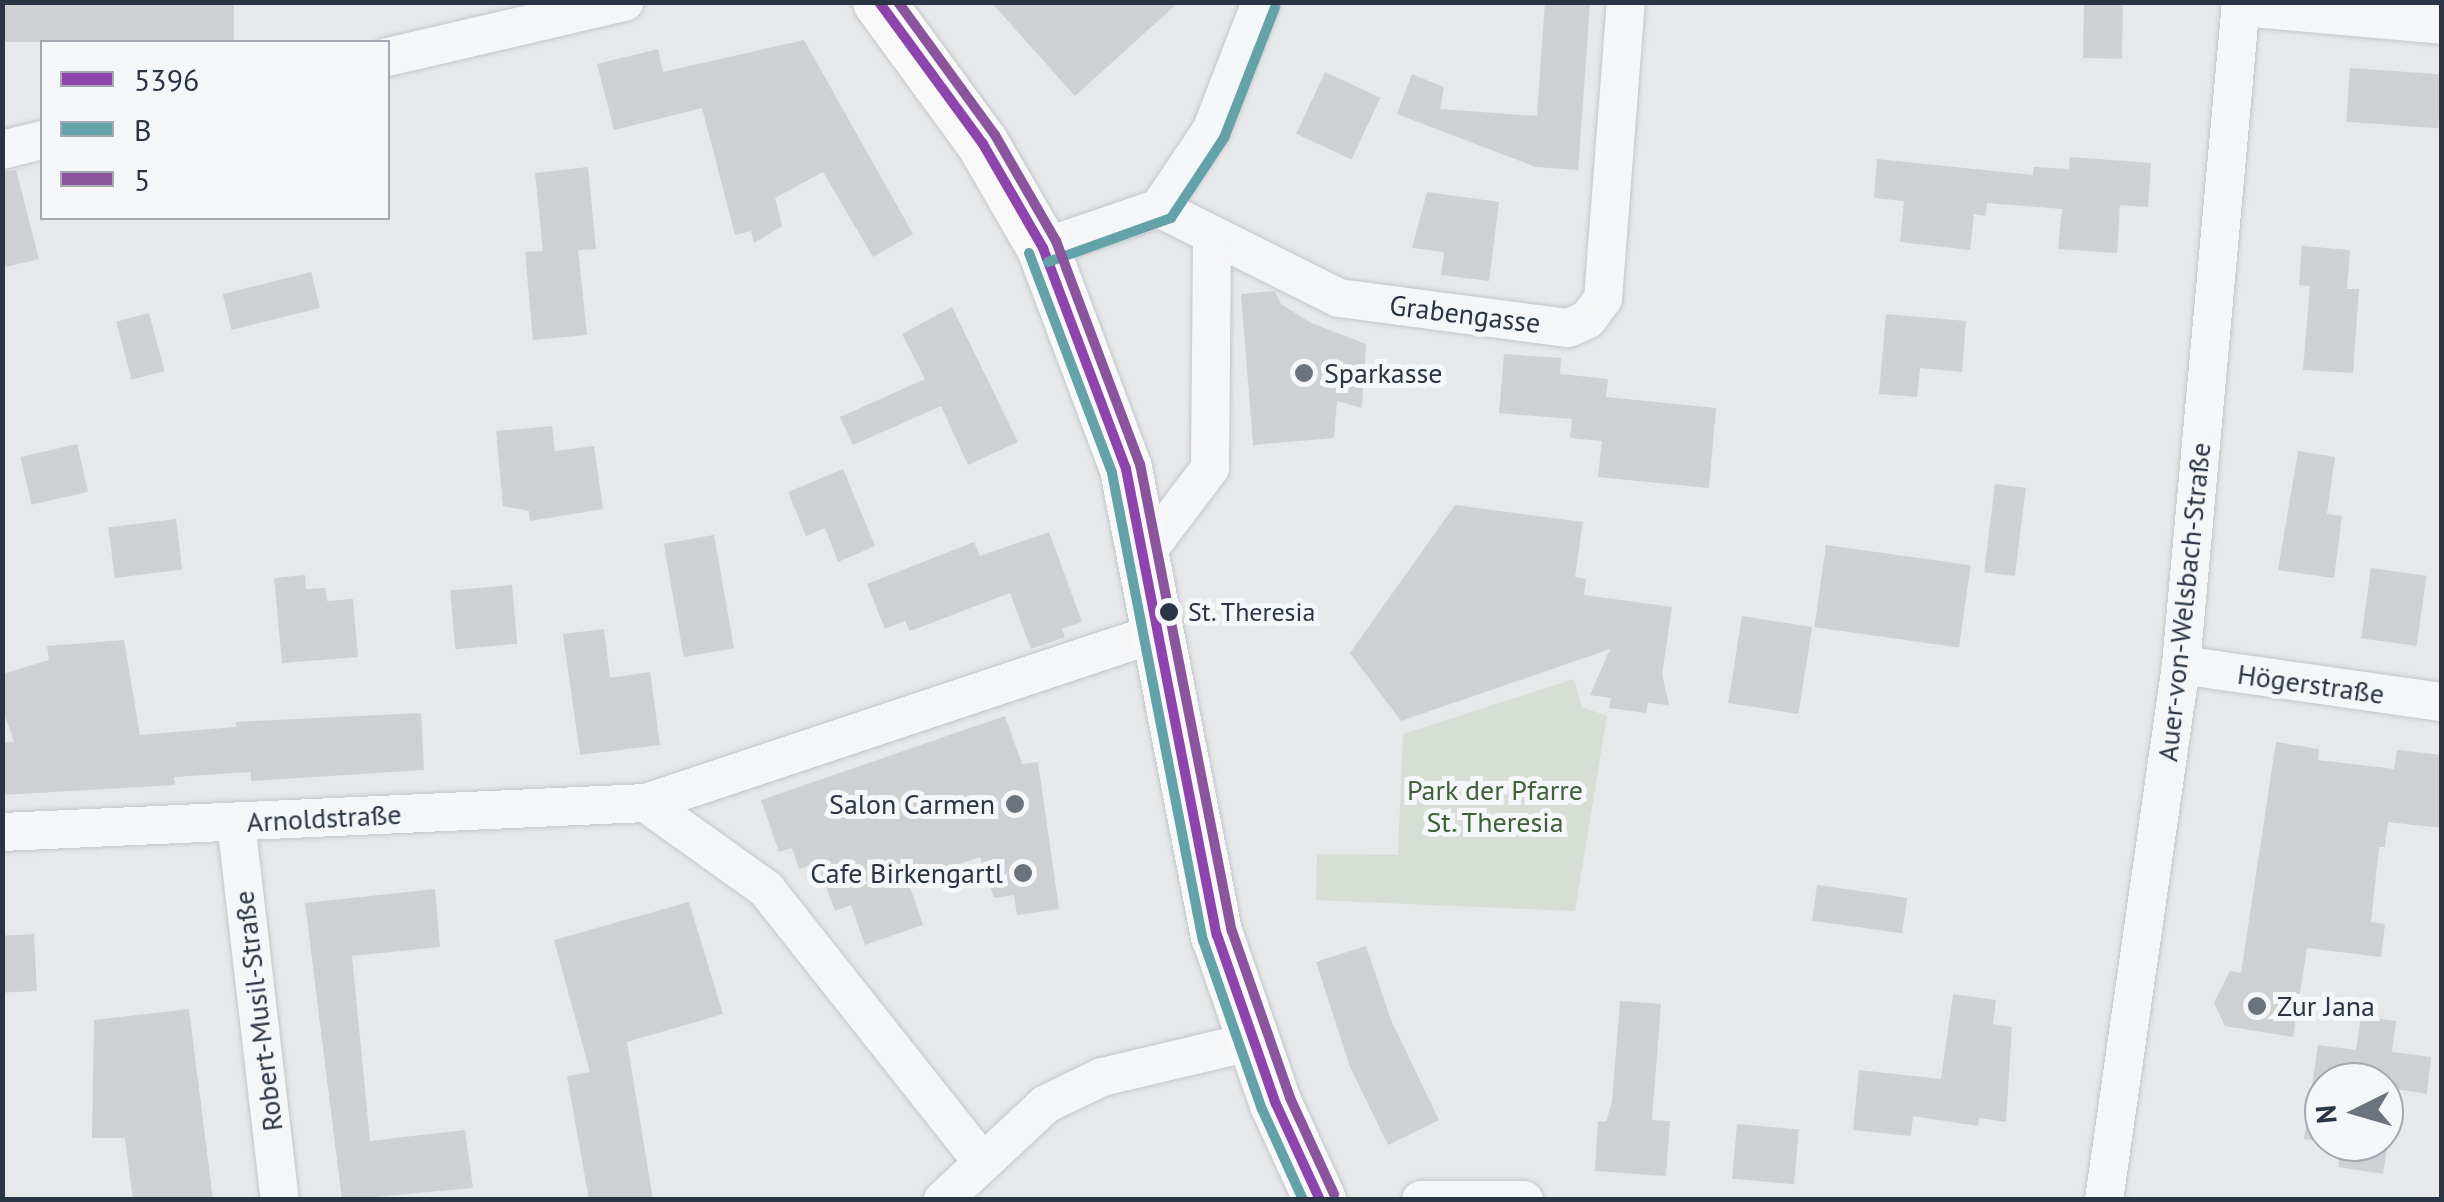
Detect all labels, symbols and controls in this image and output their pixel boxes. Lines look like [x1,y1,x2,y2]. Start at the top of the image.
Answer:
legend [40,40,390,220]
text: 5396 [134,60,199,99]
text: B [134,110,152,149]
text: 5 [134,160,150,199]
street label: Grabengasse [1388,288,1542,340]
place label: Sparkasse [1324,356,1443,390]
marker: Sparkasse [1293,362,1315,384]
street label: Auer-von-Welsbach-Straße [2151,441,2217,763]
place label: St. Theresia [1188,596,1318,628]
marker: St. Theresia [1159,602,1179,622]
street label: Högerstraße [2235,657,2387,711]
park label: Park der Pfarre St. Theresia [1407,773,1583,839]
place label: Salon Carmen [829,787,995,821]
marker: Salon Carmen [1004,793,1026,815]
street label: Arnoldstraße [246,797,402,839]
place label: Cafe Birkengartl [810,856,1003,890]
marker: Cafe Birkengartl [1012,862,1034,884]
street label: Robert-Musil-Straße [227,889,289,1133]
place label: Zur Jana [2277,989,2375,1023]
marker: Zur Jana [2246,995,2268,1017]
north arrow [2304,1062,2404,1162]
text: N [2306,1104,2345,1125]

